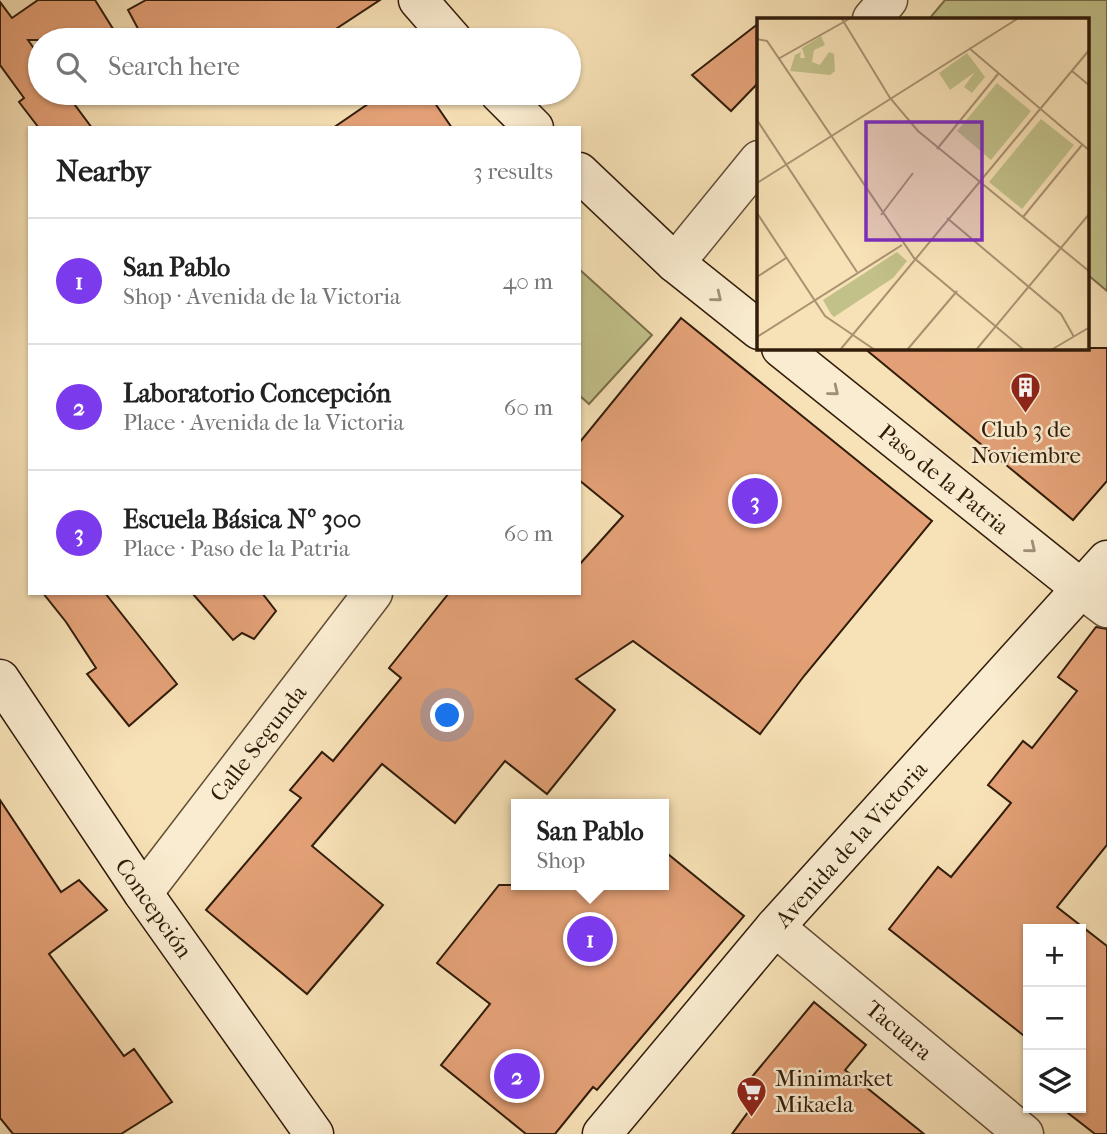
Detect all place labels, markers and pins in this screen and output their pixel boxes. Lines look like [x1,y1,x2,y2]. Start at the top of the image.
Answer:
building icon: Club 3 de Noviembre [1009,371,1043,415]
place label: Club 3 de Noviembre [971,416,1081,469]
pin: 3 [732,475,778,527]
pin: 1 [567,913,613,965]
pin: 2 [494,1050,540,1102]
place label: Minimarket Mikaela [775,1065,893,1118]
supermarket icon: Minimarket Mikaela [735,1074,769,1118]

